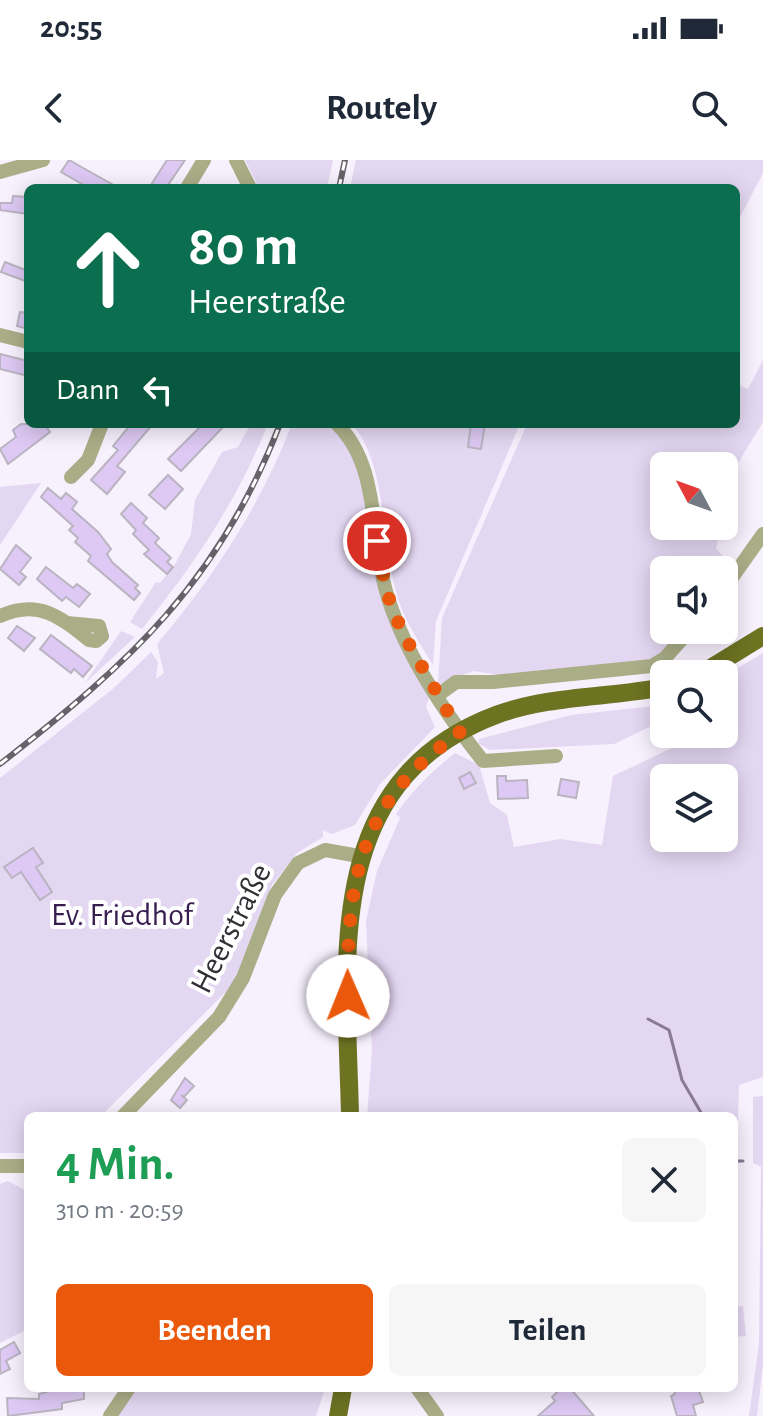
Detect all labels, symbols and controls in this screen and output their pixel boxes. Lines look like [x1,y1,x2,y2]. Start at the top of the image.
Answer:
text: 20:55 [40,13,103,43]
icon: back [32,86,76,130]
icon: search [687,86,731,130]
text: Routely [326,90,437,126]
icon: ahead [56,216,160,320]
text: 80 m [188,219,298,275]
text: Heerstraße [188,284,346,320]
icon: left [136,368,180,412]
text: Dann [56,375,120,405]
north arrow [650,452,738,540]
map controls [650,452,738,852]
pin [343,507,411,575]
icon: arrive [355,519,399,563]
button: sound [650,556,738,644]
button: search [650,660,738,748]
button: layers [650,764,738,852]
street label: Heerstraße [185,859,277,998]
park label: Ev. Friedhof [51,899,195,931]
position arrow [306,954,390,1038]
button: close [622,1138,706,1222]
text: 4 Min. [56,1141,175,1189]
text: 310 m · 20:59 [56,1197,184,1223]
button: Beenden [56,1284,373,1376]
button: Teilen [389,1284,706,1376]

